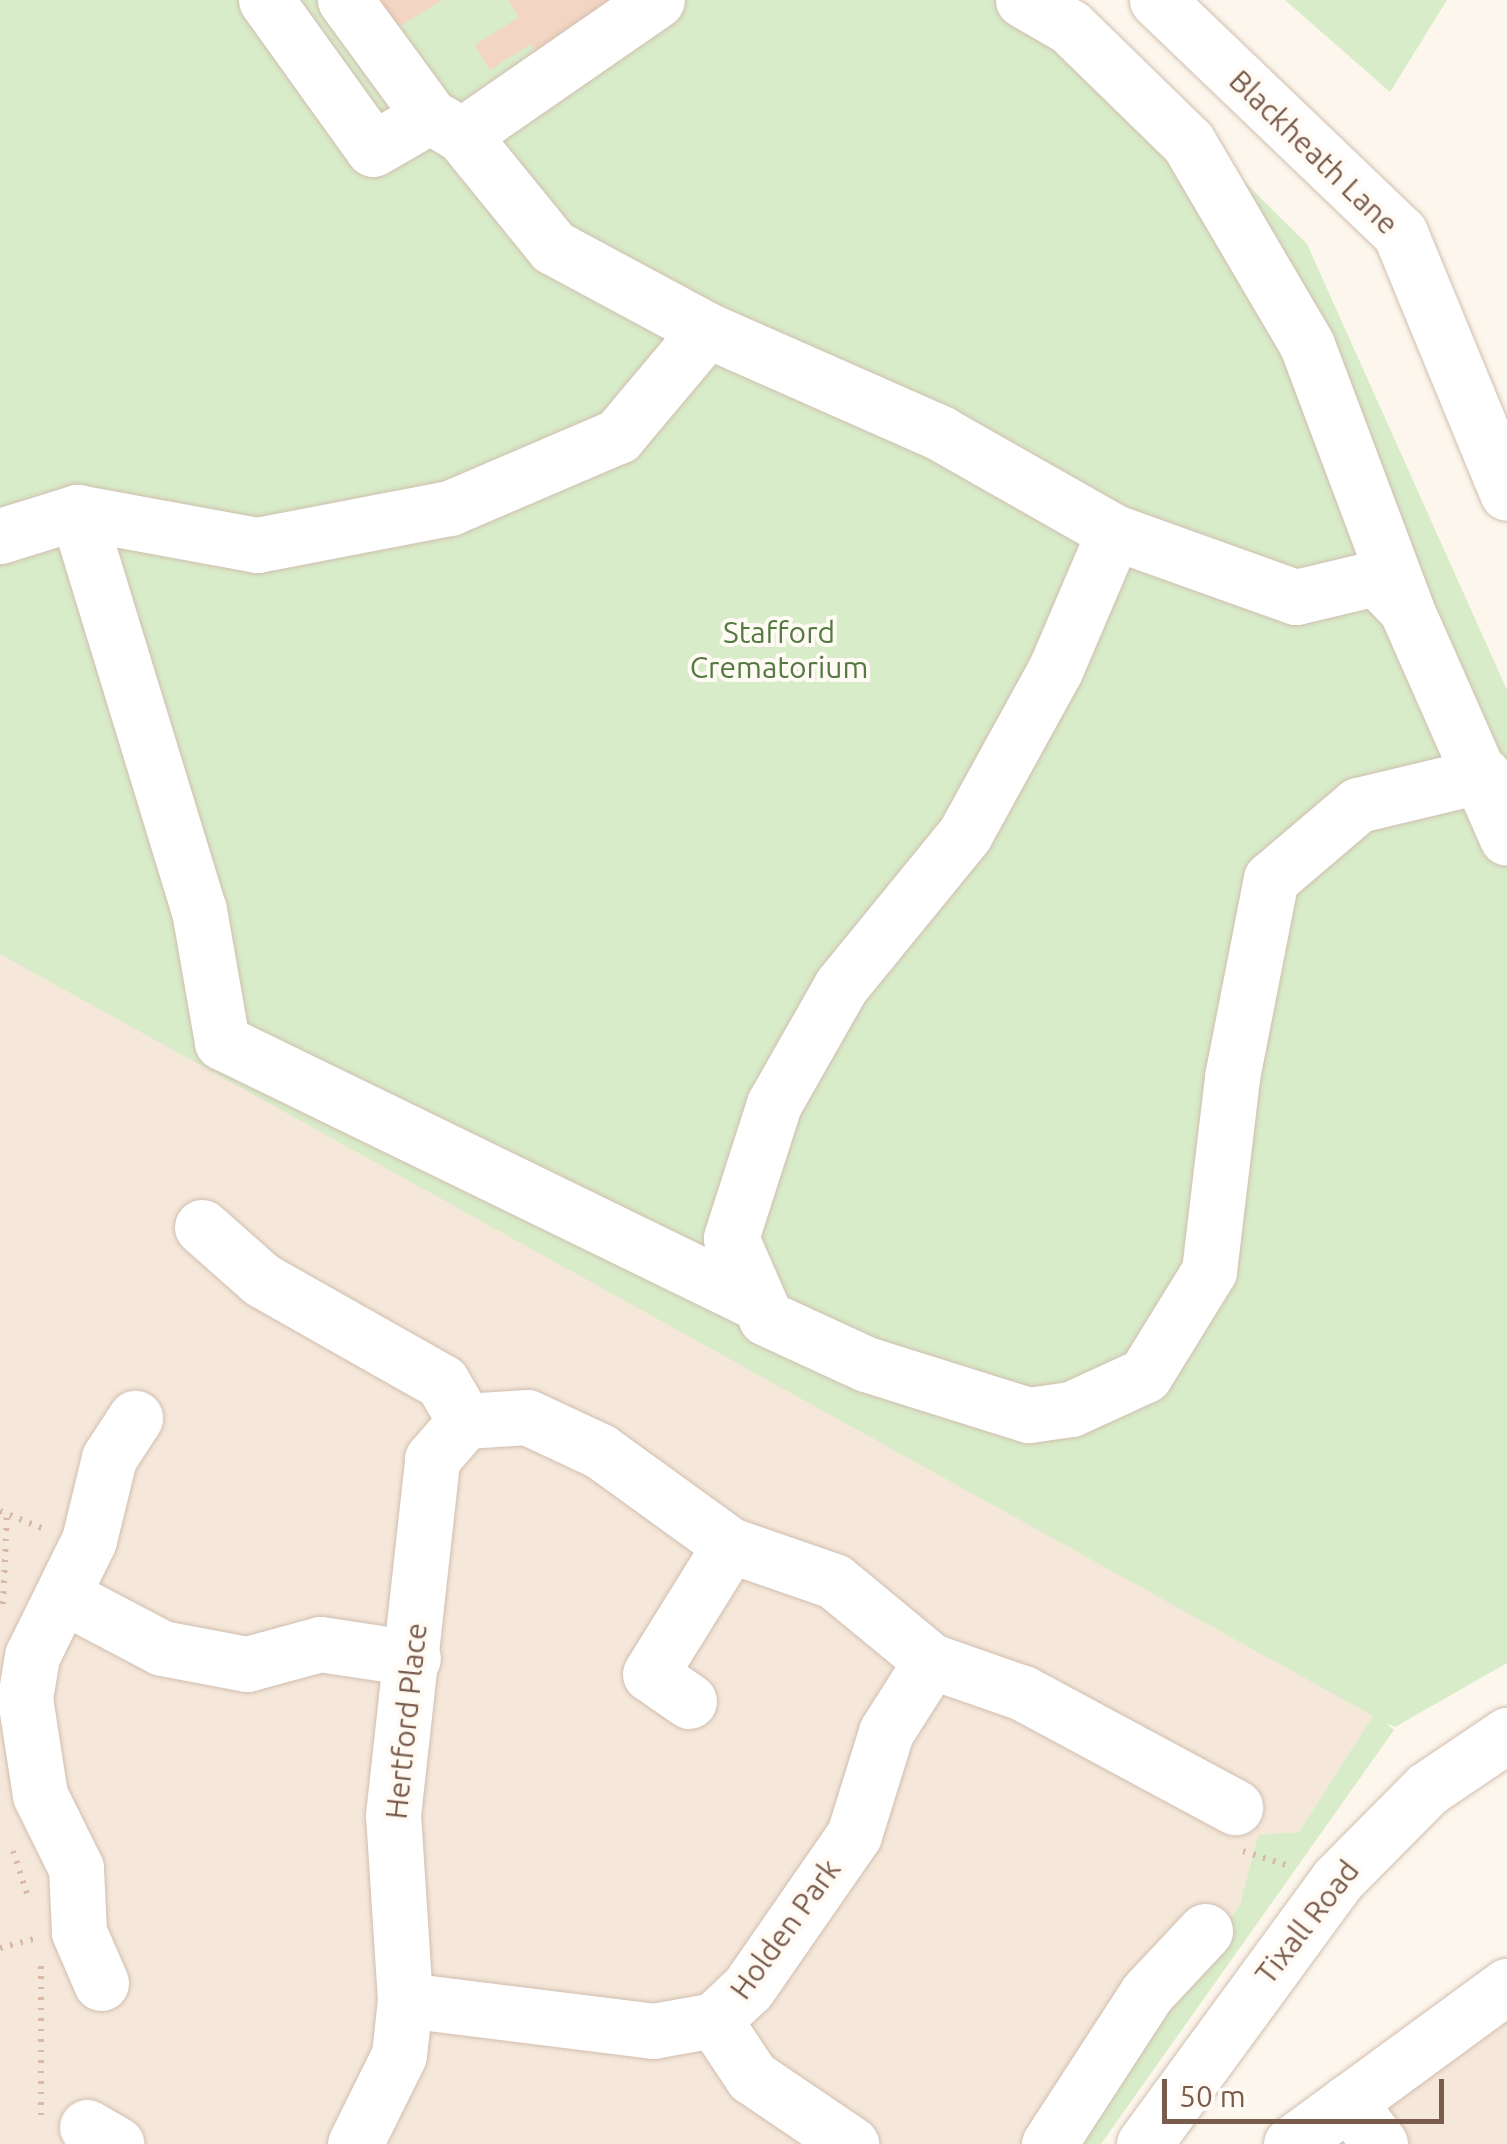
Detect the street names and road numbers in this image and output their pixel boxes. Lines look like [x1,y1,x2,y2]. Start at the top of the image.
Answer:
street label: Blackheath Lane [1222,62,1406,242]
street label: Hertford Place [378,1621,434,1821]
street label: Holden Park [722,1852,848,2006]
street label: Tixall Road [1248,1853,1366,1991]

